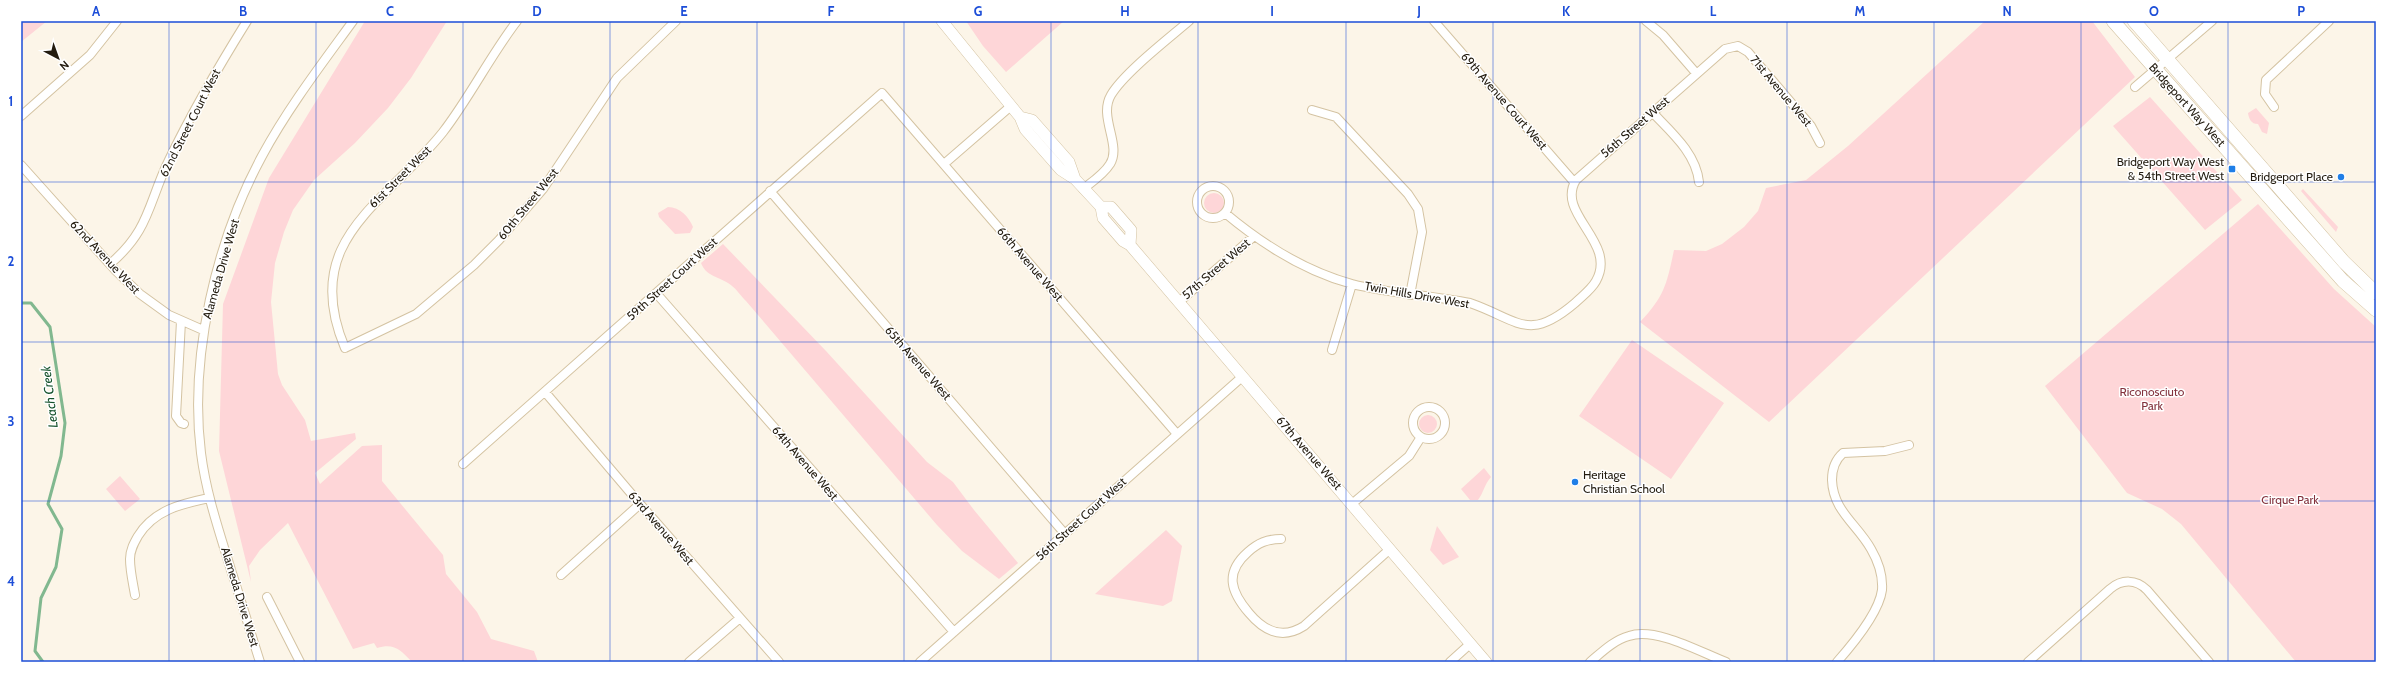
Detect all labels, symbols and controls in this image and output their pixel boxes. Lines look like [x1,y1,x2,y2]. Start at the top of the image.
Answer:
text: A [92,3,101,19]
text: B [239,3,247,19]
text: C [386,3,394,19]
text: D [532,3,542,19]
text: E [680,3,688,19]
text: F [828,3,835,19]
text: G [974,3,983,19]
text: H [1120,3,1130,19]
text: I [1270,3,1274,19]
text: J [1416,3,1421,19]
text: K [1562,3,1571,19]
text: L [1710,3,1717,19]
text: M [1855,3,1866,19]
text: N [2002,3,2012,19]
text: O [2149,3,2159,19]
text: P [2297,3,2305,19]
north arrow [38,38,78,78]
street label: 69th Avenue Court West [1458,49,1551,153]
street label: 71st Avenue West [1747,52,1816,129]
text: N [57,58,72,73]
street label: Bridgeport Way West [2146,60,2229,150]
street label: 62nd Street Court West [156,66,223,179]
text: 1 [9,93,13,109]
street label: 56th Street West [1597,93,1672,161]
street label: 61st Street West [365,142,434,211]
place label: Bridgeport Way West & 54th Street West [2117,154,2224,183]
marker: Bridgeport Way West & 54th Street West [2227,164,2237,174]
street label: 60th Street West [494,165,561,243]
place label: Bridgeport Place [2250,169,2333,184]
marker: Bridgeport Place [2336,172,2346,182]
street label: 62nd Avenue West [67,216,144,297]
street label: Alameda Drive West [199,217,242,321]
street label: 66th Avenue West [994,223,1067,304]
street label: 59th Street Court West [623,234,720,323]
street label: 57th Street West [1179,235,1253,302]
text: 2 [8,253,15,269]
street label: Twin Hills Drive West [1364,278,1471,311]
street label: 65th Avenue West [882,323,955,403]
water label: Leach Creek [37,365,61,429]
park label: Riconosciuto Park [2120,384,2185,413]
text: 3 [7,413,15,429]
street label: 67th Avenue West [1273,413,1345,493]
street label: 64th Avenue West [769,422,842,503]
place label: Heritage Christian School [1583,467,1665,496]
street label: 56th Street Court West [1032,474,1129,563]
marker: Heritage Christian School [1570,477,1580,487]
street label: 63rd Avenue West [625,488,698,568]
park label: Cirque Park [2261,492,2319,507]
street label: Alameda Drive West [218,545,263,648]
text: 4 [7,573,15,589]

